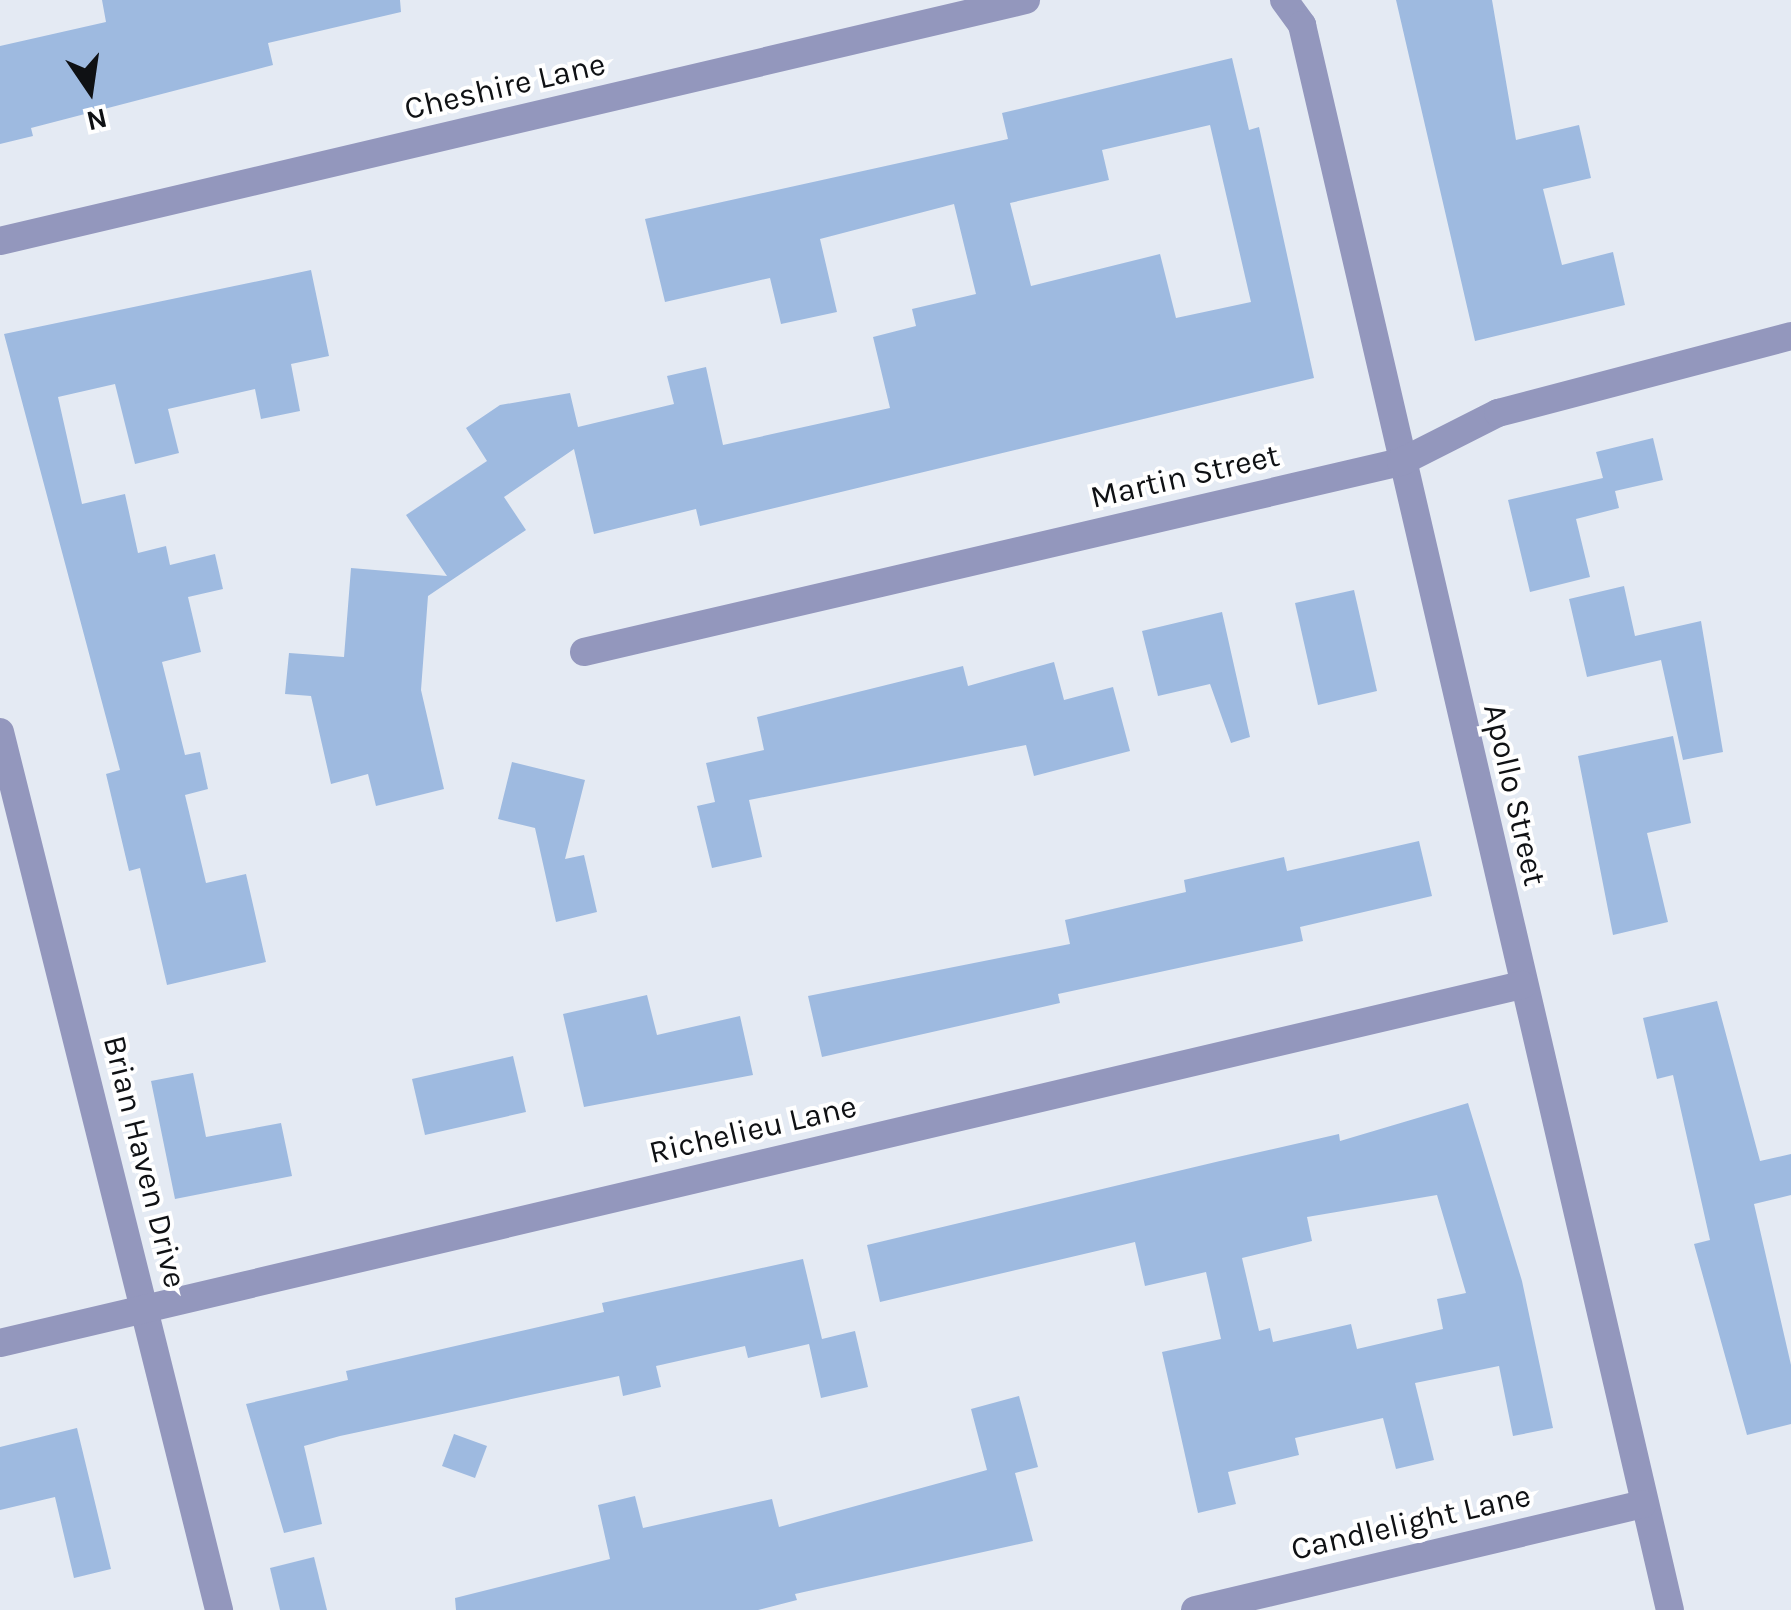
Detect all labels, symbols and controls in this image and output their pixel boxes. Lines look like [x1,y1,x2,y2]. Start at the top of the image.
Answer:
north arrow [40,40,140,140]
street label: Cheshire Lane [401,45,609,129]
text: N [83,101,110,138]
street label: Martin Street [1087,437,1283,517]
street label: Apollo Street [1474,700,1554,890]
street label: Brian Haven Drive [94,1032,194,1292]
street label: Richelieu Lane [646,1087,860,1173]
street label: Candlelight Lane [1287,1477,1535,1569]

